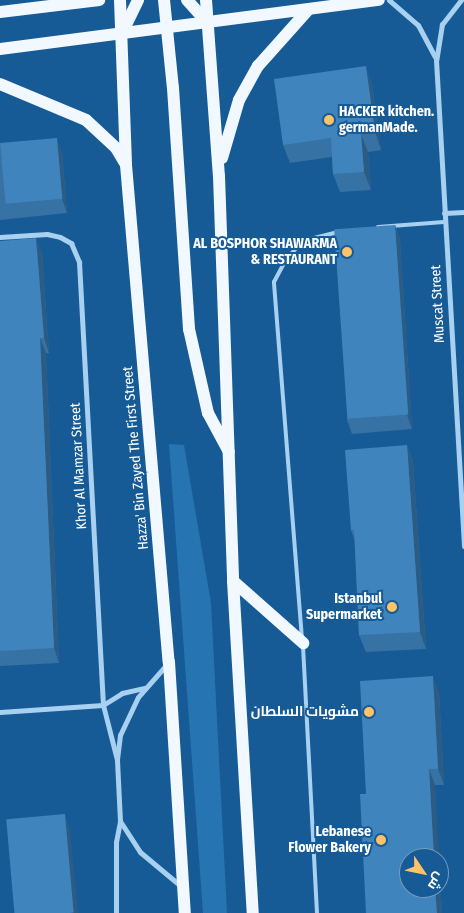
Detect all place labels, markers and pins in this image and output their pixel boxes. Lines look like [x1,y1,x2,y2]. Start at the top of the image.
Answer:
place label: HACKER kitchen. germanMade. [339,104,434,136]
marker: HACKER kitchen. germanMade. [323,114,335,126]
place label: AL BOSPHOR SHAWARMA & RESTAURANT [193,236,337,268]
marker: AL BOSPHOR SHAWARMA & RESTAURANT [341,246,353,258]
place label: Istanbul Supermarket [306,591,382,624]
marker: Istanbul Supermarket [386,601,398,613]
place label: مشويات السلطان [251,704,359,720]
marker: مشويات السلطان [363,706,375,718]
place label: Lebanese Flower Bakery [288,824,371,856]
marker: Lebanese Flower Bakery [375,834,387,846]

